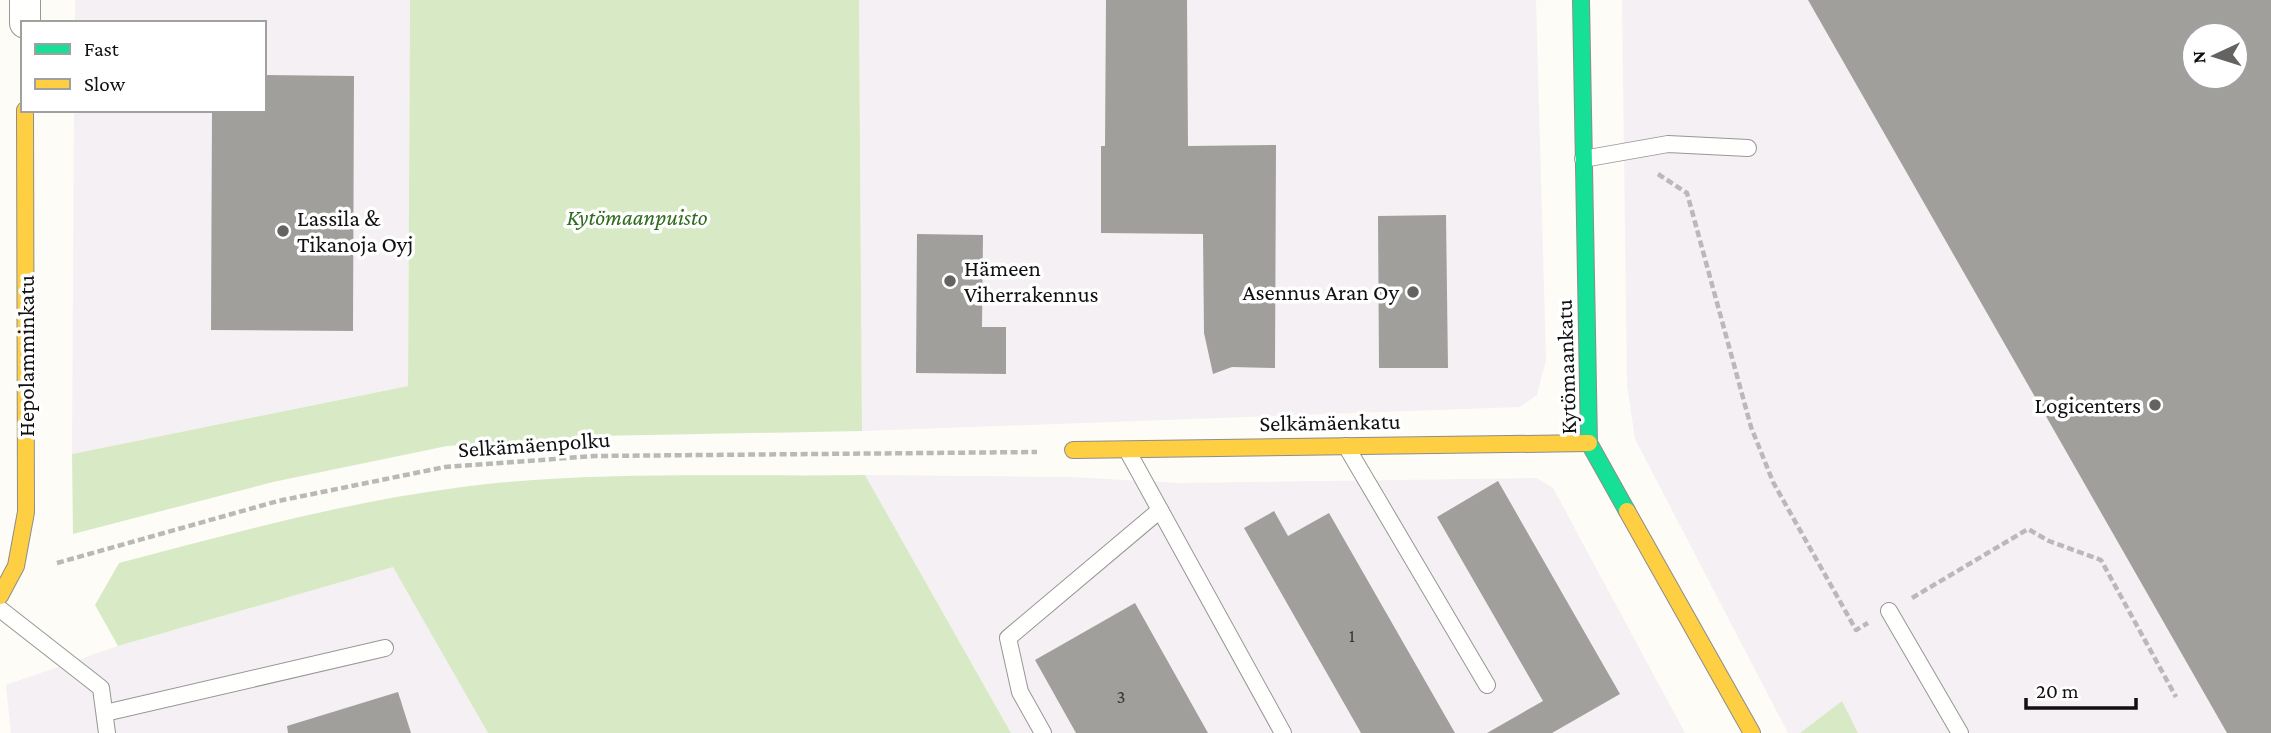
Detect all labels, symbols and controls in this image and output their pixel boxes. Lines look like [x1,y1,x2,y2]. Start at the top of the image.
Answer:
legend [21,21,266,112]
north arrow [2180,21,2250,91]
text: Fast [84,37,120,61]
text: N [2188,50,2209,64]
text: Slow [84,72,126,96]
park label: Kytömaanpuisto [566,204,708,230]
place label: Lassila & Tikanoja Oyj [297,205,413,257]
marker: Lassila & Tikanoja Oyj [275,223,291,239]
place label: Hämeen Viherrakennus [964,255,1099,307]
marker: Hämeen Viherrakennus [942,273,958,289]
street label: Hepolamminkatu [13,275,39,437]
place label: Asennus Aran Oy [1242,279,1399,305]
marker: Asennus Aran Oy [1405,284,1421,300]
street label: Kytömaankatu [1551,299,1581,435]
place label: Logicenters [2034,392,2141,418]
marker: Logicenters [2147,397,2163,413]
street label: Selkämäenkatu [1259,408,1401,436]
street label: Selkämäenpolku [457,426,611,462]
house number: 1 [1349,625,1355,646]
scale bar [2026,666,2136,710]
text: 20 m [2036,679,2079,703]
house number: 3 [1116,686,1126,707]

